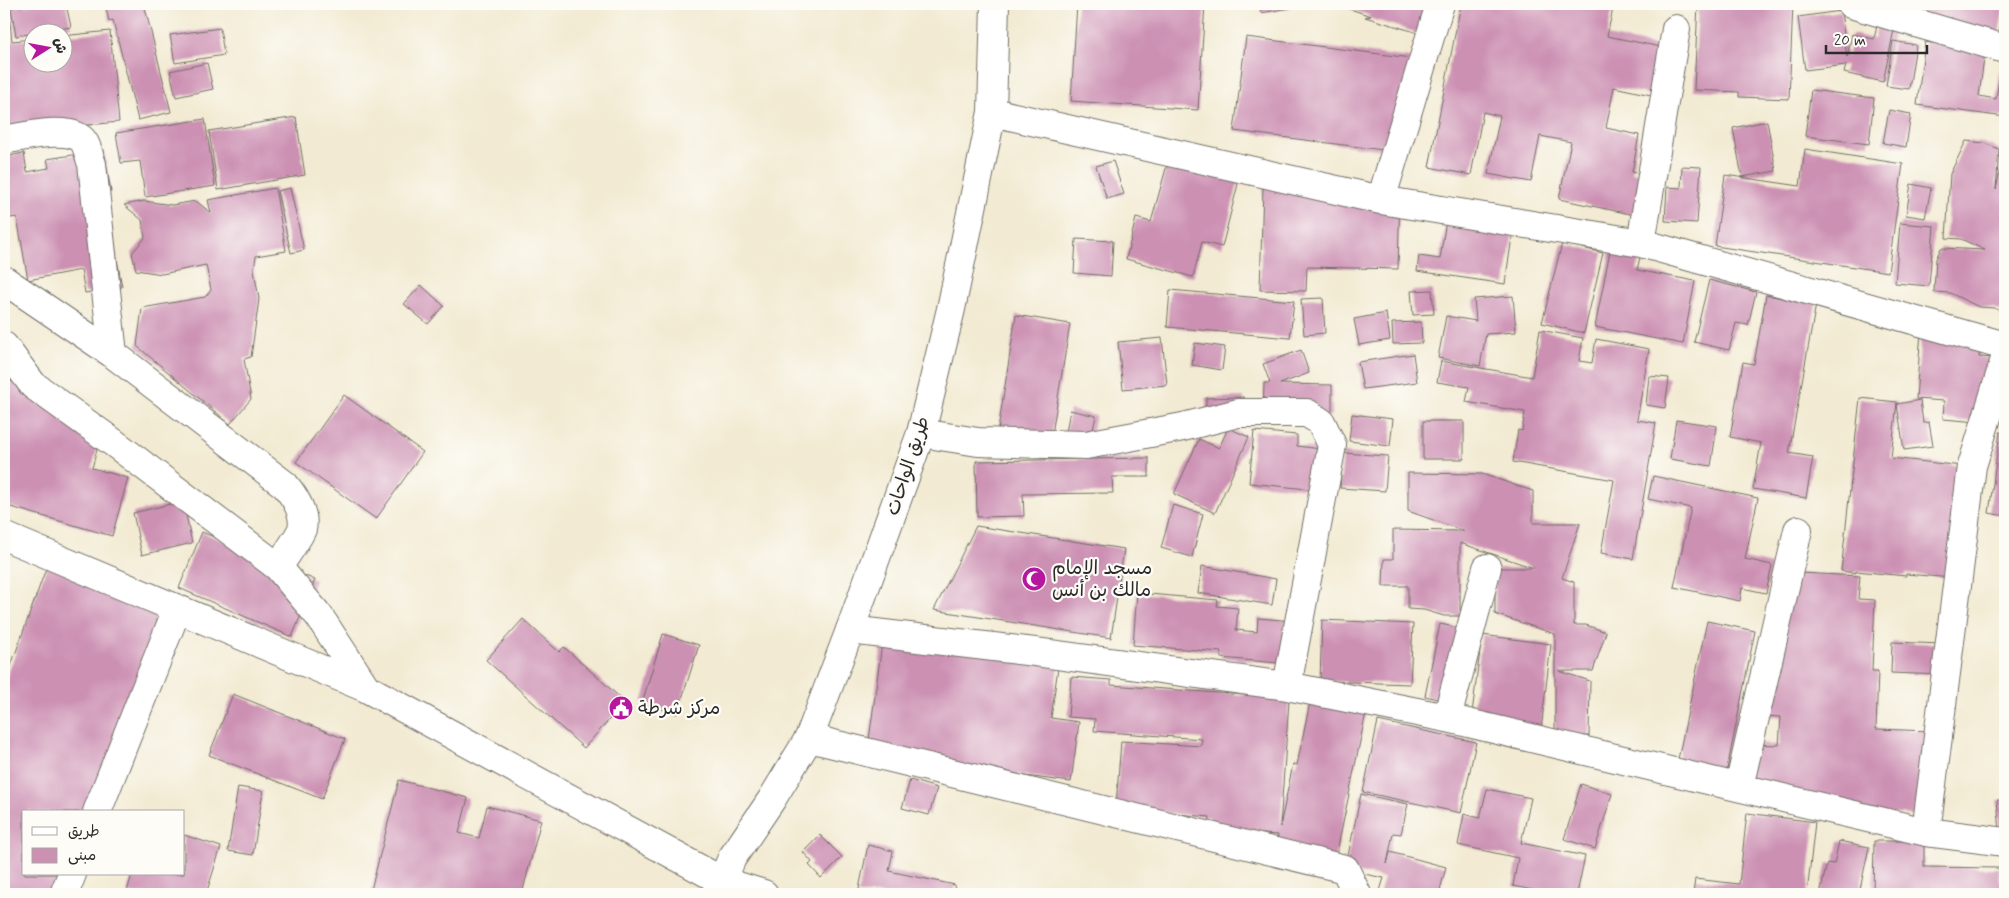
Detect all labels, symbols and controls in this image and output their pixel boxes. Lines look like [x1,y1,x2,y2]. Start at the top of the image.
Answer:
north arrow [22,22,72,72]
scale bar [1826,22,1928,54]
text: 20 m [1834,31,1866,51]
text: ش [49,36,70,55]
street label: طريق الواحات [880,413,936,519]
place label: مسجد الإمام مالك بن أنس [1052,556,1152,603]
mosque icon: مسجد الإمام مالك بن أنس [1021,566,1047,592]
public building icon: مركز شرطة [608,695,634,721]
place label: مركز شرطة [638,696,720,721]
legend [22,810,185,876]
text: طريق [68,822,100,842]
text: مبنى [68,846,96,866]

